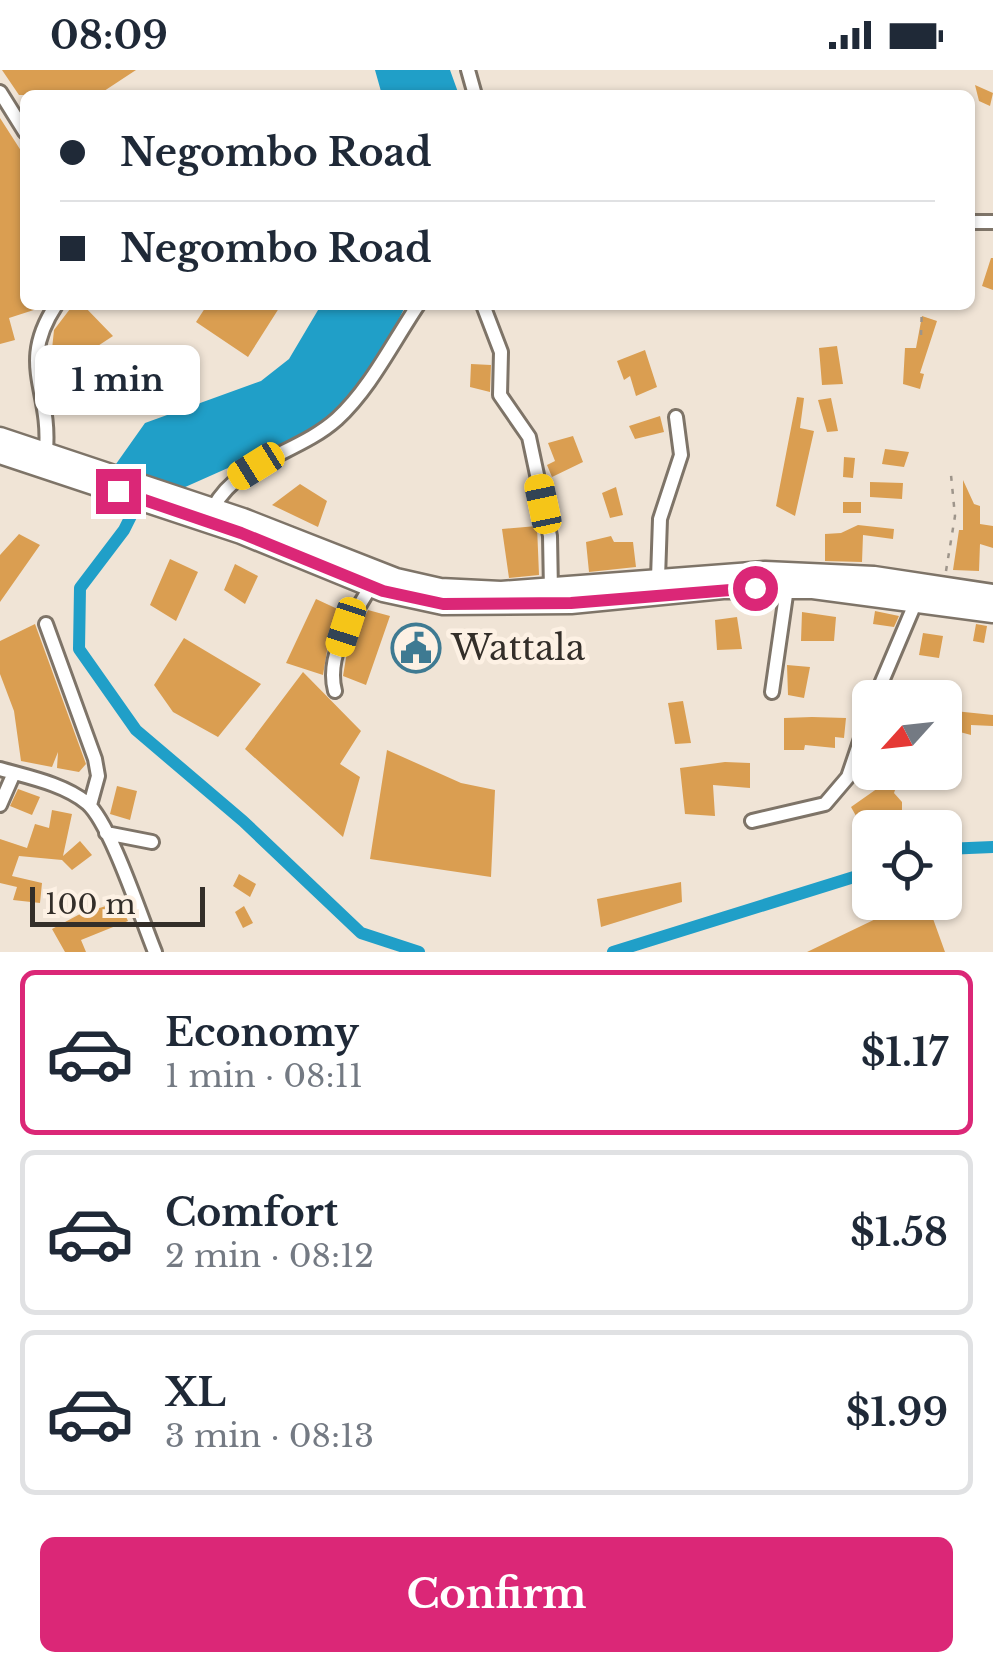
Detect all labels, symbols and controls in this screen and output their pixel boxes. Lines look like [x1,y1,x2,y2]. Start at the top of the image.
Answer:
text: 08:09 [50,12,168,59]
text: Negombo Road [120,129,432,176]
text: Negombo Road [120,225,432,272]
callout: 1 min [36,346,200,416]
text: 1 min [71,360,164,400]
car [223,437,289,495]
route end [96,469,141,514]
car [522,472,564,536]
route start [733,566,778,611]
car [322,594,370,660]
public building icon: Wattala [390,622,442,674]
place label: Wattala [450,626,586,669]
north arrow [852,680,962,790]
map controls [852,680,962,920]
button: locate [852,810,962,920]
scale bar [30,882,205,926]
text: 100 m [45,887,136,922]
icon: car [45,1008,135,1098]
text: Economy [165,1009,359,1056]
text: $1.17 [861,1029,948,1076]
text: 1 min · 08:11 [165,1056,363,1096]
icon: car [45,1188,135,1278]
text: Comfort [165,1189,338,1236]
text: $1.58 [850,1209,948,1256]
text: 2 min · 08:12 [165,1236,374,1276]
icon: car [45,1368,135,1458]
text: XL [165,1369,226,1416]
text: $1.99 [846,1389,948,1436]
text: 3 min · 08:13 [165,1416,374,1456]
button: Confirm [40,1537,953,1652]

